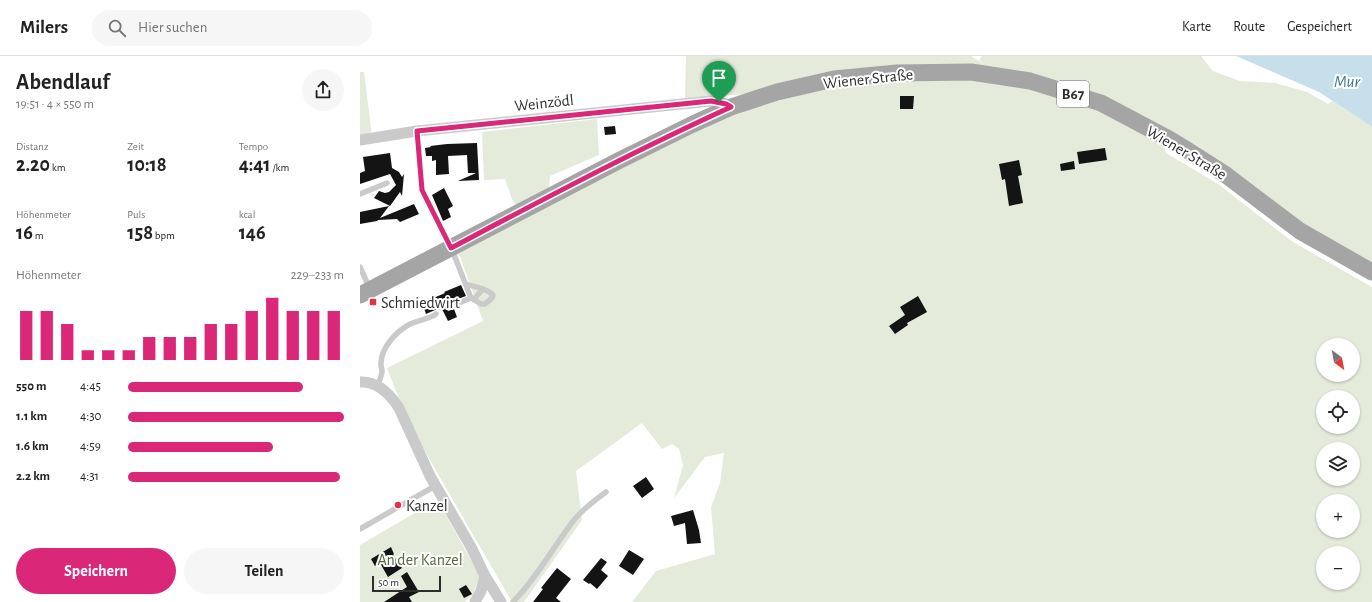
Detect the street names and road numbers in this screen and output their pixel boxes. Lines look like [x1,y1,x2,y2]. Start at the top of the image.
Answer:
street label: Wiener Straße [822,66,914,92]
road number: B67 [1057,81,1089,107]
street label: Weinzödl [514,92,575,114]
street label: Wiener Straße [1144,123,1229,183]

